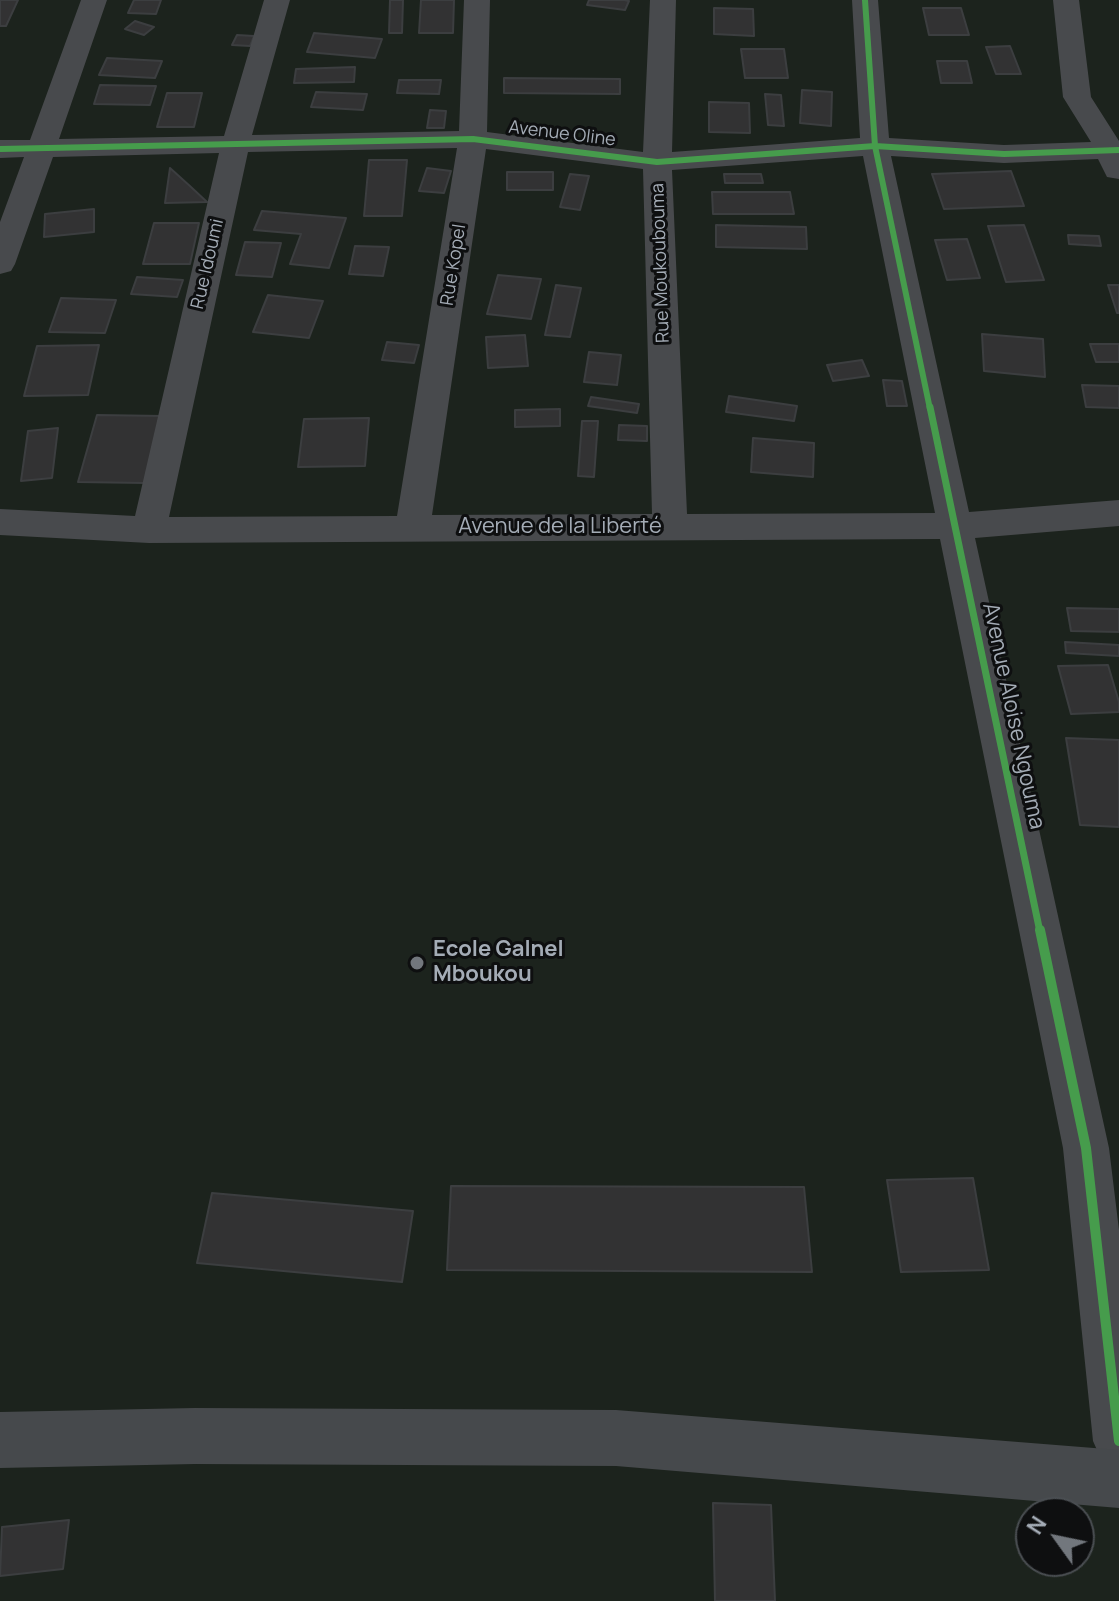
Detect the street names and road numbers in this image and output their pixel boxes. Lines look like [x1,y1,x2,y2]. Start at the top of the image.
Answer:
street label: Avenue Oline [507,117,617,151]
street label: Rue Moukoubouma [647,183,675,343]
street label: Rue Idoumi [187,217,229,311]
street label: Rue Kopel [437,223,471,307]
street label: Avenue de la Liberté [458,514,662,540]
street label: Avenue Aloise Ngouma [976,600,1050,832]

